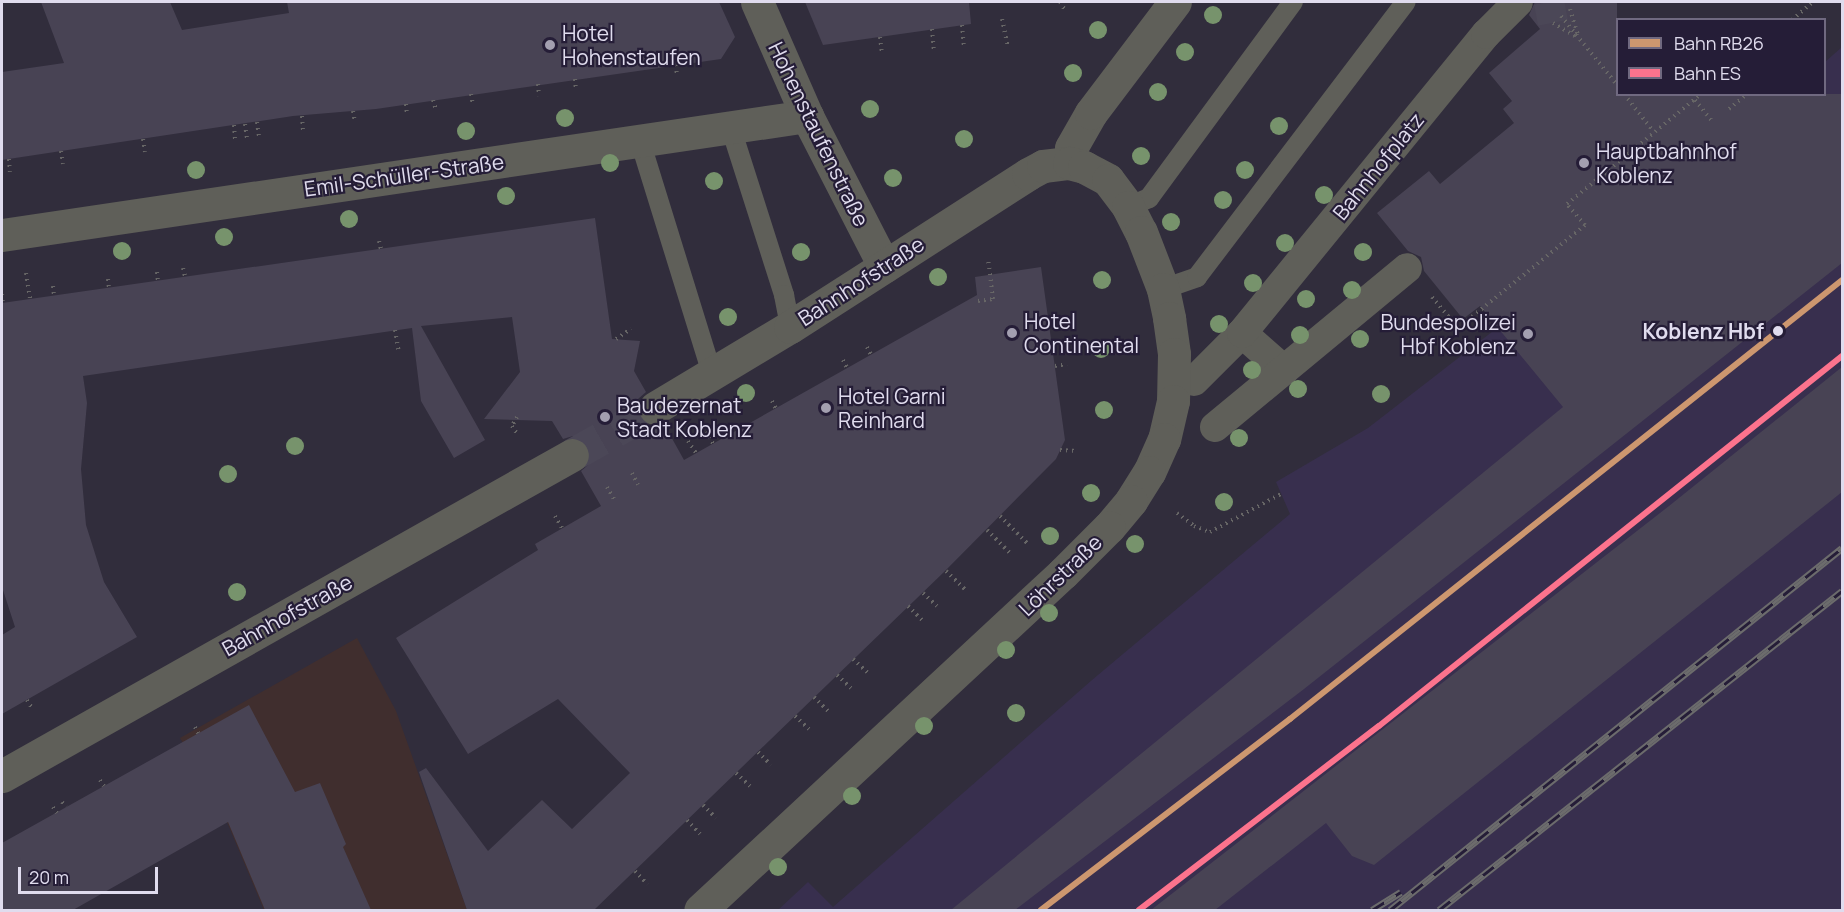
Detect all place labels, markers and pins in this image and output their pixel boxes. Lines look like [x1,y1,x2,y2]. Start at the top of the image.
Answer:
place label: Hotel Hohenstaufen [562,20,701,70]
marker: Hotel Hohenstaufen [543,38,557,52]
place label: Hauptbahnhof Koblenz [1596,138,1737,188]
marker: Hauptbahnhof Koblenz [1577,156,1591,170]
place label: Hotel Continental [1024,308,1139,358]
place label: Bundespolizei Hbf Koblenz [1380,309,1516,359]
place label: Koblenz Hbf [1643,318,1764,344]
marker: Koblenz Hbf [1769,322,1787,340]
marker: Hotel Continental [1005,326,1019,340]
marker: Bundespolizei Hbf Koblenz [1521,327,1535,341]
place label: Hotel Garni Reinhard [838,383,946,433]
place label: Baudezernat Stadt Koblenz [617,392,752,442]
marker: Hotel Garni Reinhard [819,401,833,415]
marker: Baudezernat Stadt Koblenz [598,410,612,424]

